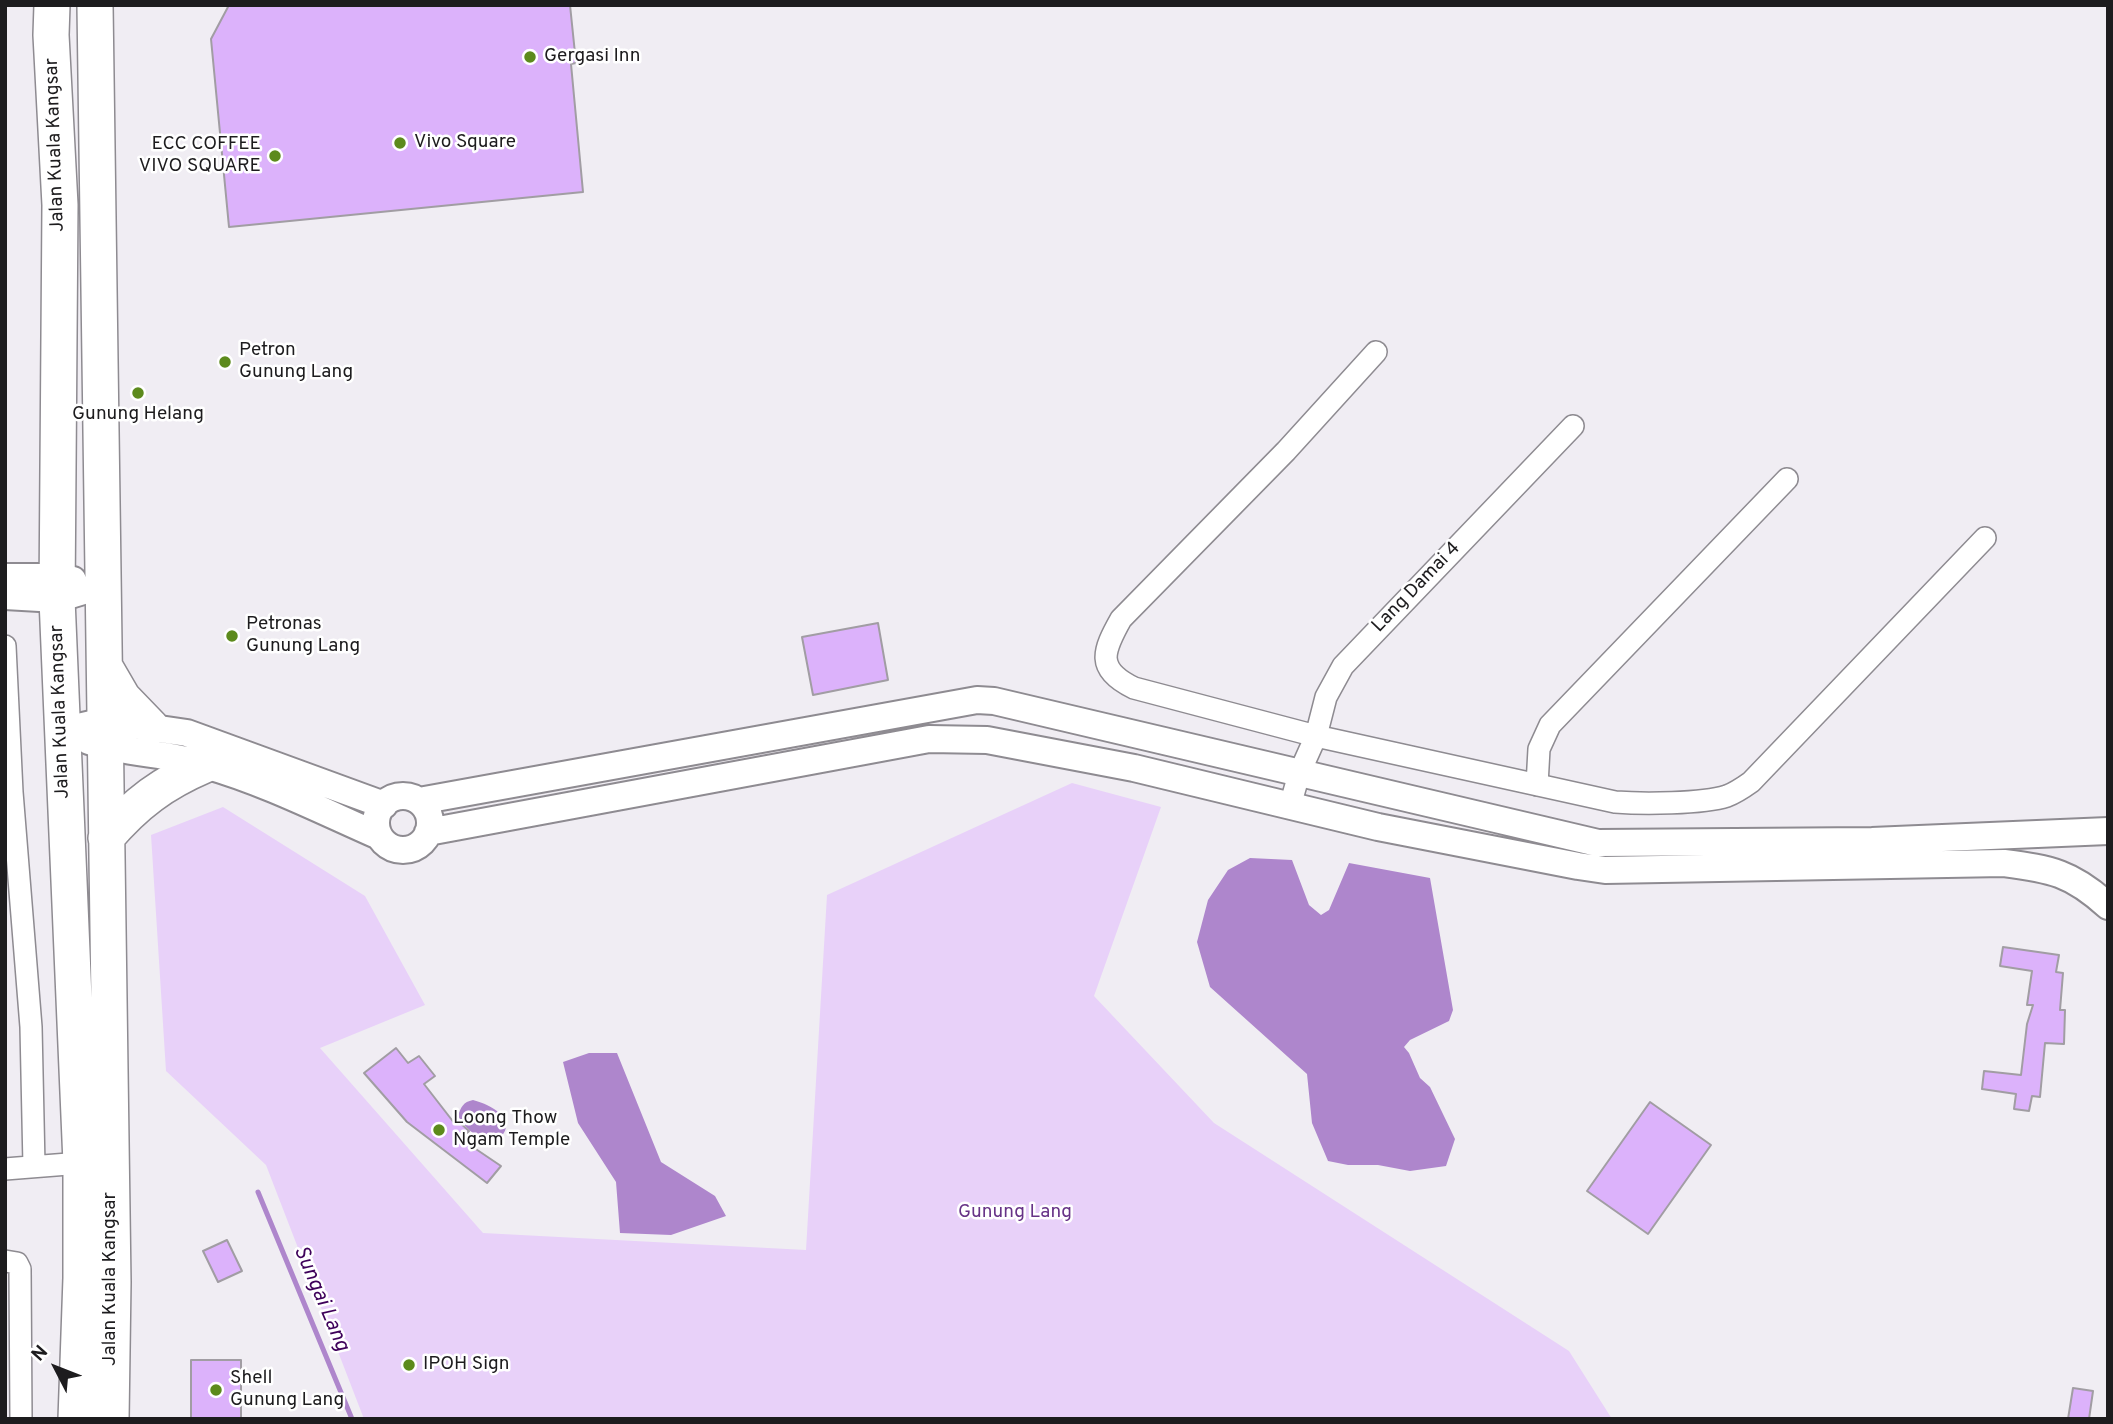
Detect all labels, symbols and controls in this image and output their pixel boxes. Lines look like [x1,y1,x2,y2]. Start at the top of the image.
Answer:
place label: Gergasi Inn [544,46,640,68]
marker: Gergasi Inn [522,49,538,65]
street label: Jalan Kuala Kangsar [42,58,70,232]
place label: Vivo Square [414,132,516,154]
place label: ECC COFFEE VIVO SQUARE [139,134,261,178]
marker: Vivo Square [392,135,408,151]
marker: ECC COFFEE VIVO SQUARE [267,148,283,164]
place label: Petron Gunung Lang [239,340,353,384]
marker: Petron Gunung Lang [217,354,233,370]
marker: Gunung Helang [130,385,146,401]
place label: Gunung Helang [72,404,204,426]
street label: Lang Damai 4 [1368,538,1466,638]
place label: Petronas Gunung Lang [246,614,360,658]
street label: Jalan Kuala Kangsar [47,625,75,799]
marker: Petronas Gunung Lang [224,628,240,644]
place label: Loong Thow Ngam Temple [453,1108,570,1152]
marker: Loong Thow Ngam Temple [431,1122,447,1138]
street label: Jalan Kuala Kangsar [100,1192,122,1366]
park label: Gunung Lang [958,1202,1072,1224]
water label: Sungai Lang [286,1242,354,1356]
north arrow [21,1333,91,1403]
text: N [27,1341,54,1367]
place label: IPOH Sign [423,1354,510,1376]
marker: IPOH Sign [401,1357,417,1373]
place label: Shell Gunung Lang [230,1368,344,1412]
marker: Shell Gunung Lang [208,1382,224,1398]

